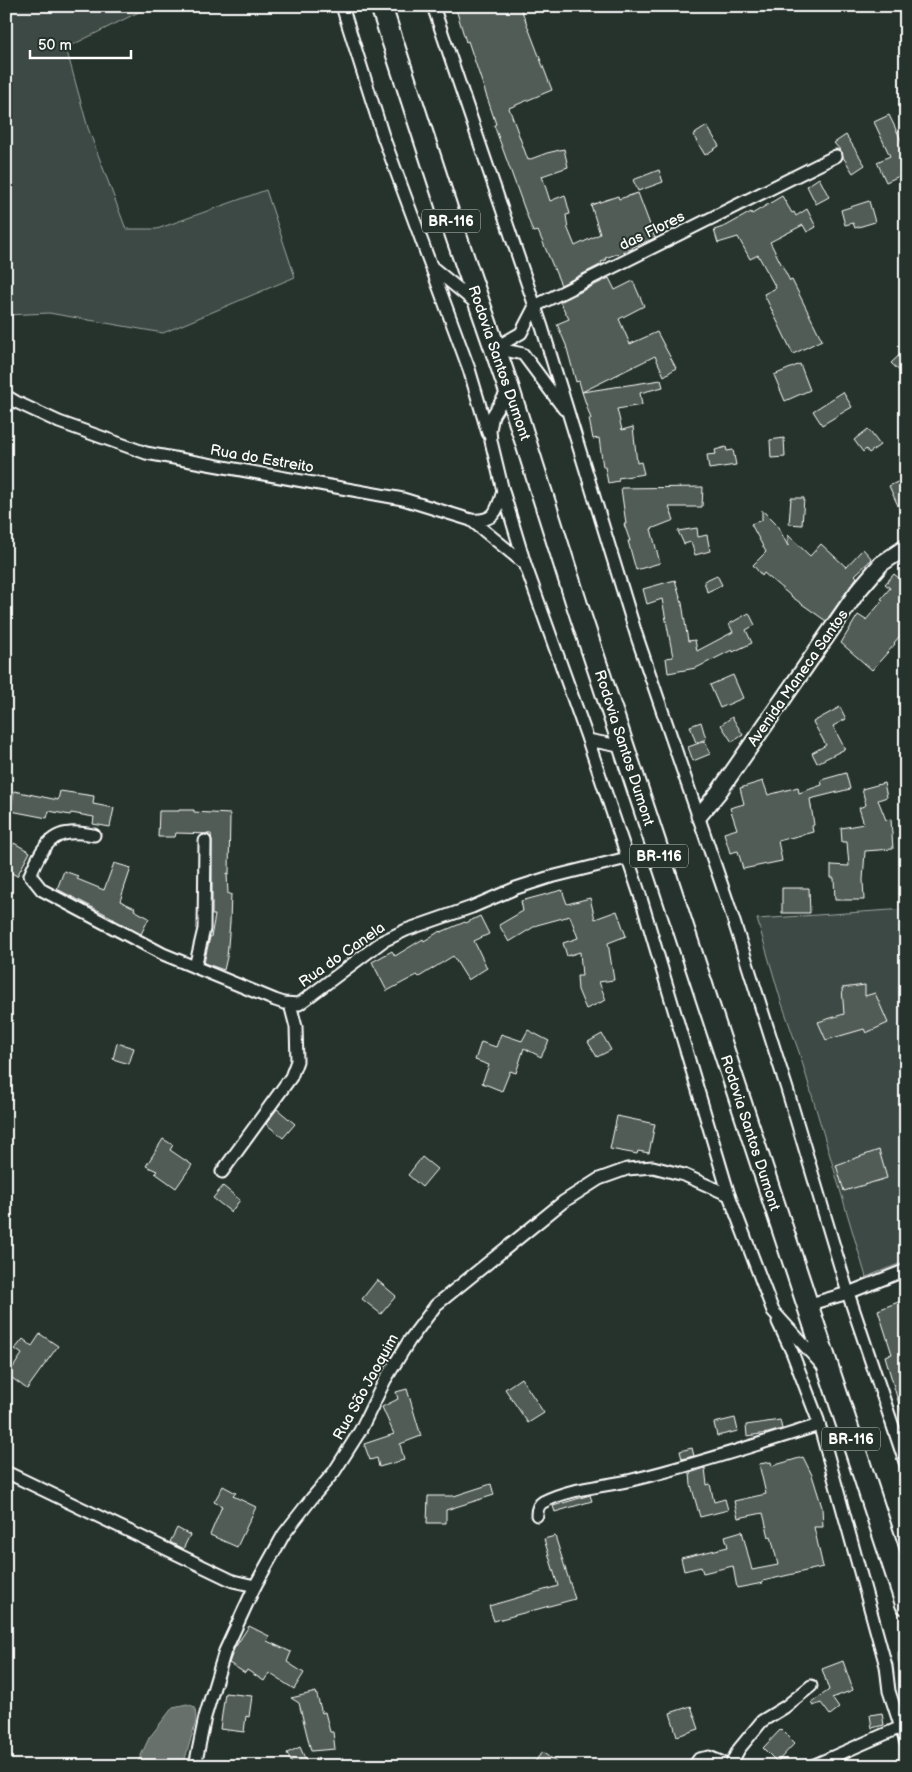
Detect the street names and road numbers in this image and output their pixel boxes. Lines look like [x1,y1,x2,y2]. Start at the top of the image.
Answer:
street label: das Flores [616,207,688,255]
road number: BR-116 [422,210,480,232]
street label: Rodovia Santos Dumont [464,283,535,443]
street label: Rua do Estreito [209,441,315,477]
street label: Avenida Maneca Santos [743,605,853,750]
street label: Rodovia Santos Dumont [590,668,658,829]
road number: BR-116 [630,844,688,868]
street label: Rua do Canela [295,918,389,992]
street label: Rodovia Santos Dumont [716,1053,784,1214]
street label: Rua São Jaoquim [329,1331,403,1443]
road number: BR-116 [822,1428,880,1450]

